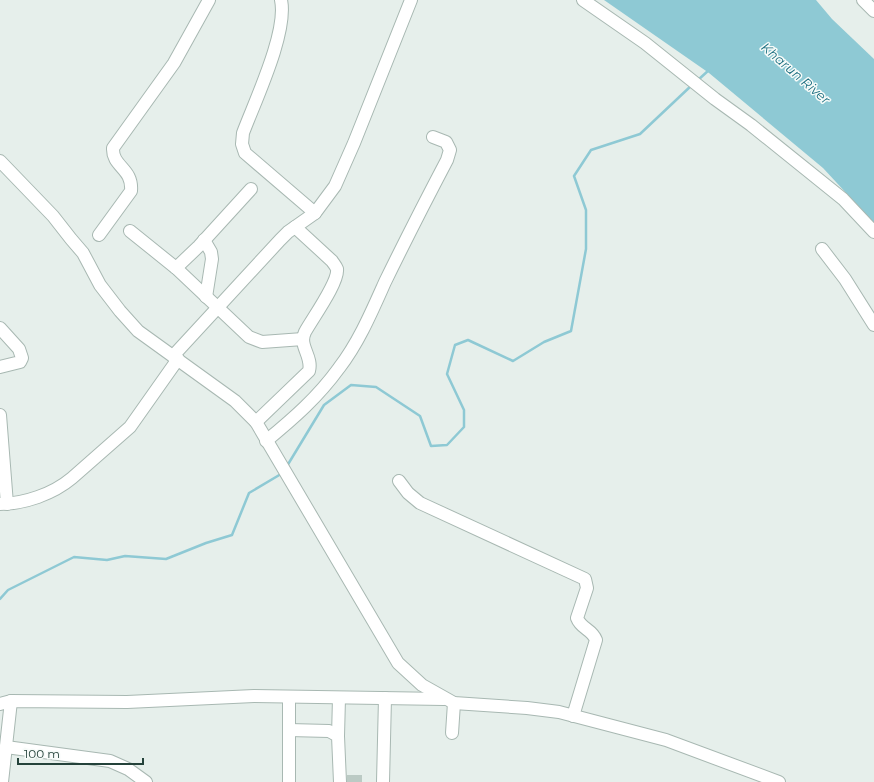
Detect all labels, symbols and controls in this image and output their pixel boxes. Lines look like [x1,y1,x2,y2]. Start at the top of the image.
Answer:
water label: Kharun River [758,39,834,108]
scale bar [18,740,143,766]
text: 100 m [24,746,60,761]

